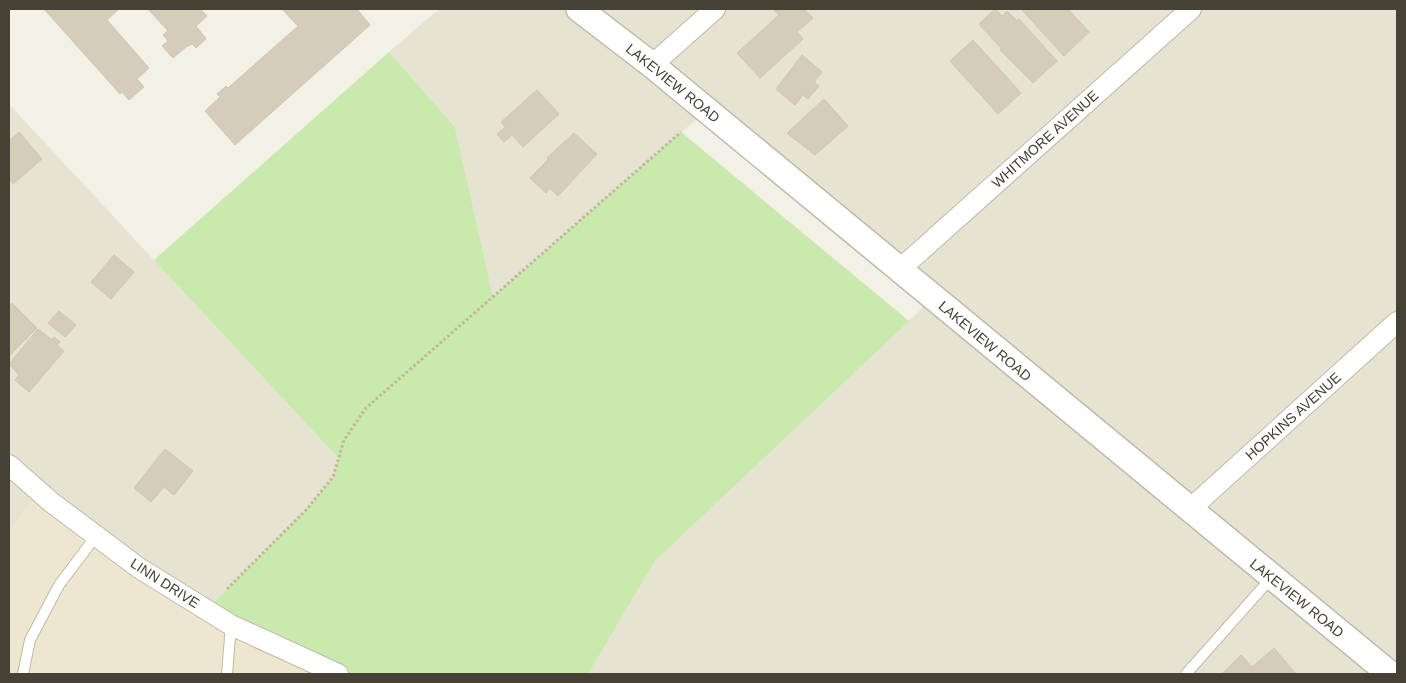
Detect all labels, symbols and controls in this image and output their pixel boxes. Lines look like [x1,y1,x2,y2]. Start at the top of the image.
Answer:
street label: LAKEVIEW ROAD [623,40,723,126]
street label: WHITMORE AVENUE [989,87,1101,191]
street label: LAKEVIEW ROAD [935,298,1035,384]
street label: HOPKINS AVENUE [1242,369,1344,463]
street label: LINN DRIVE [128,555,202,611]
street label: LAKEVIEW ROAD [1247,555,1347,641]

